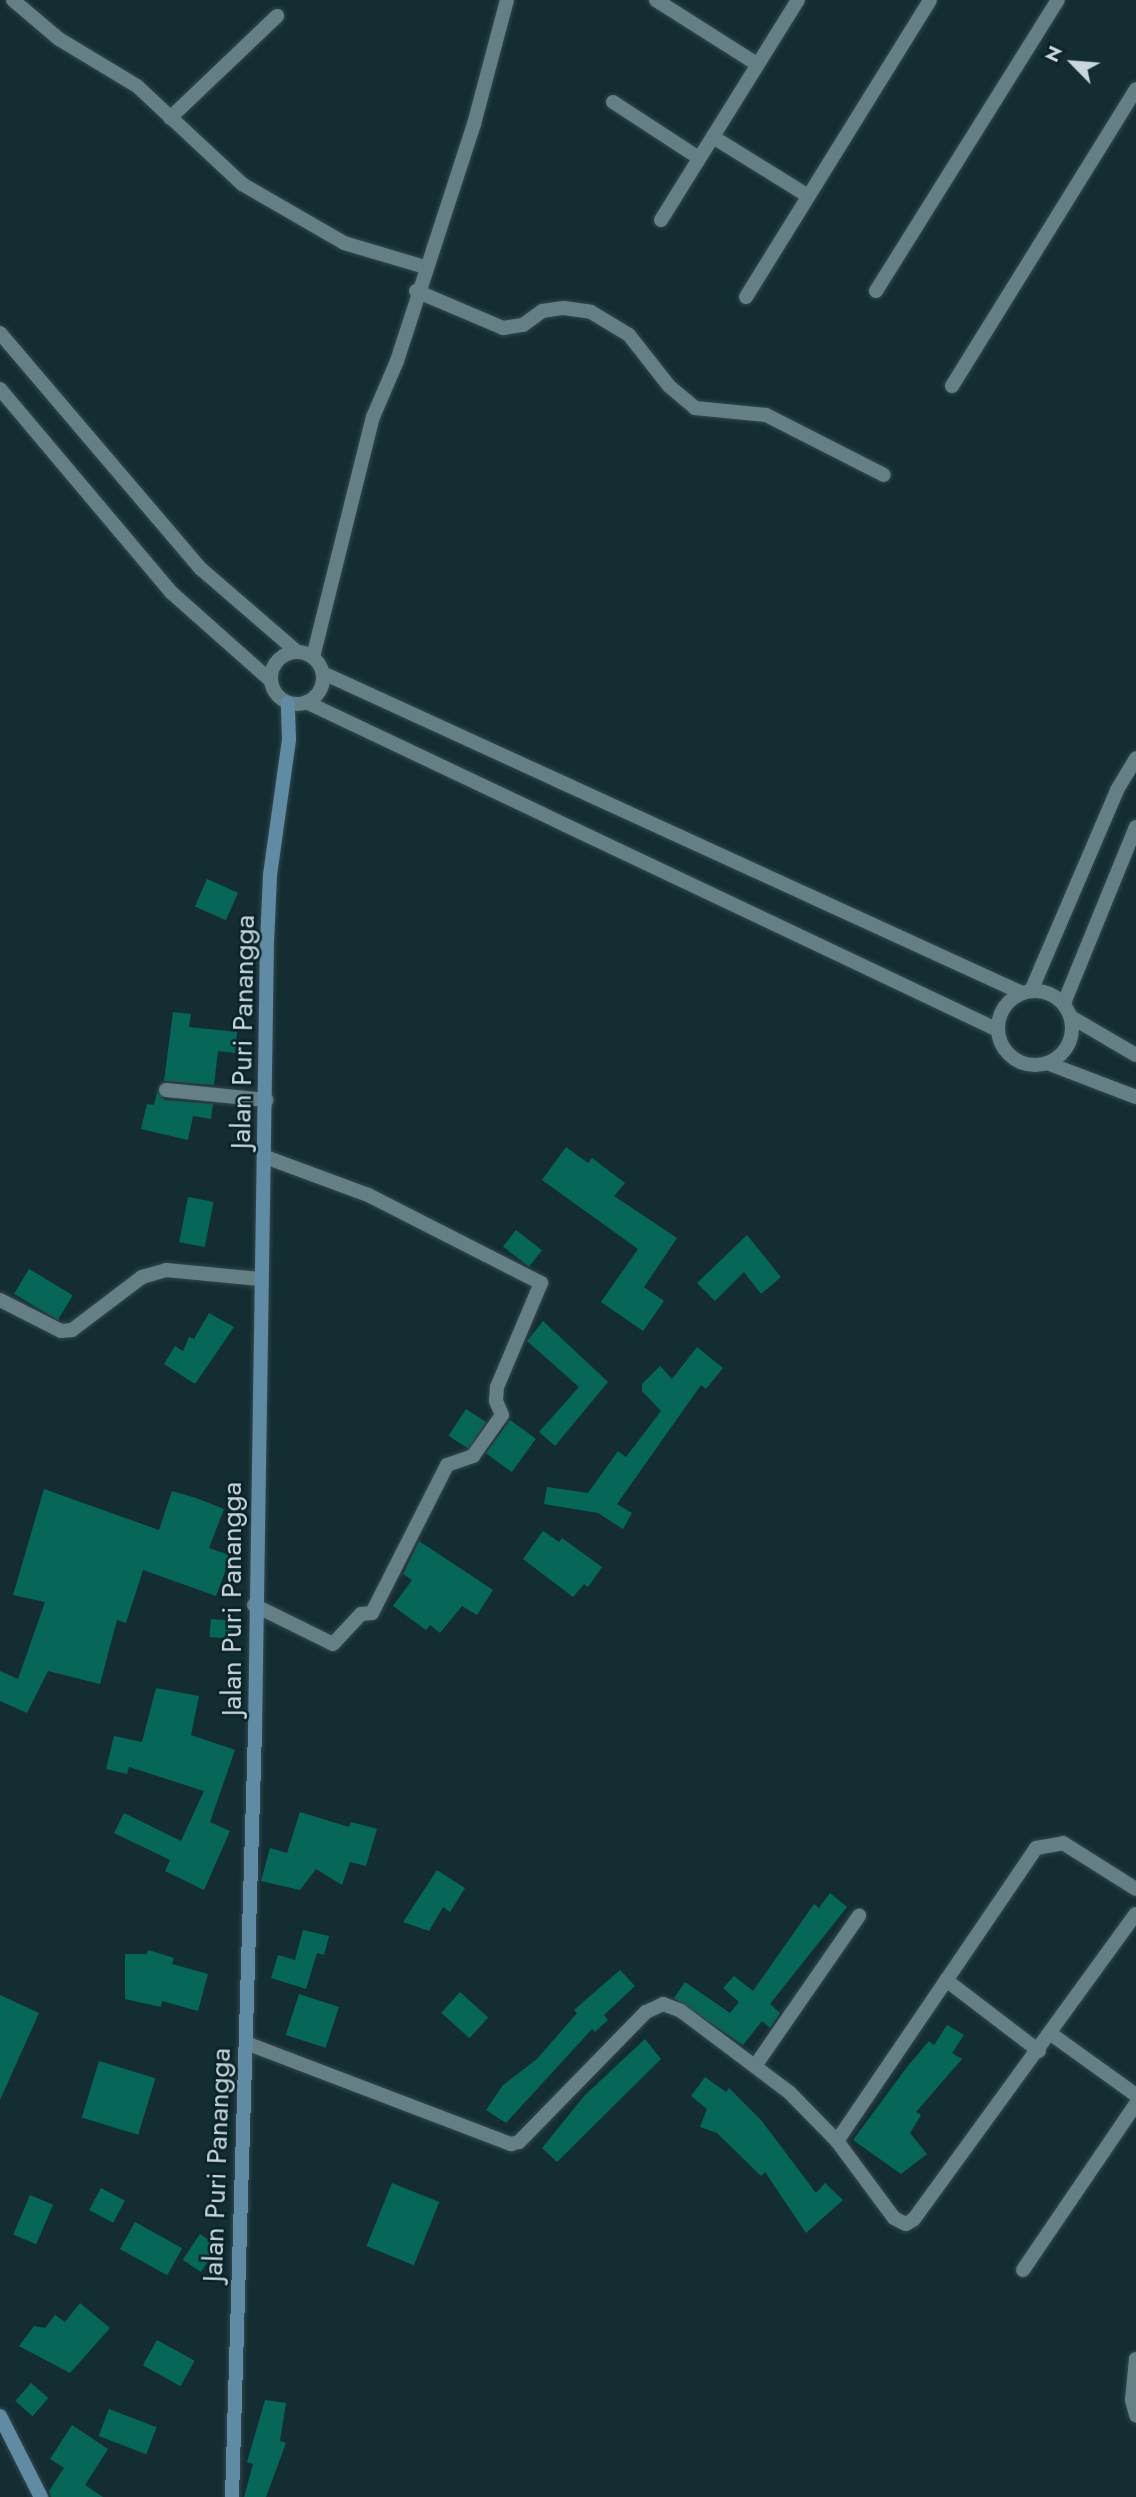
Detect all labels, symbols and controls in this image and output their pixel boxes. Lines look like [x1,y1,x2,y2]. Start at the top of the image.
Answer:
north arrow [1038,28,1108,98]
text: N [1038,41,1069,66]
street label: Jalan Puri Panangga [224,915,262,1149]
street label: Jalan Puri Panangga [215,1482,249,1716]
street label: Jalan Puri Panangga [196,2047,238,2283]

